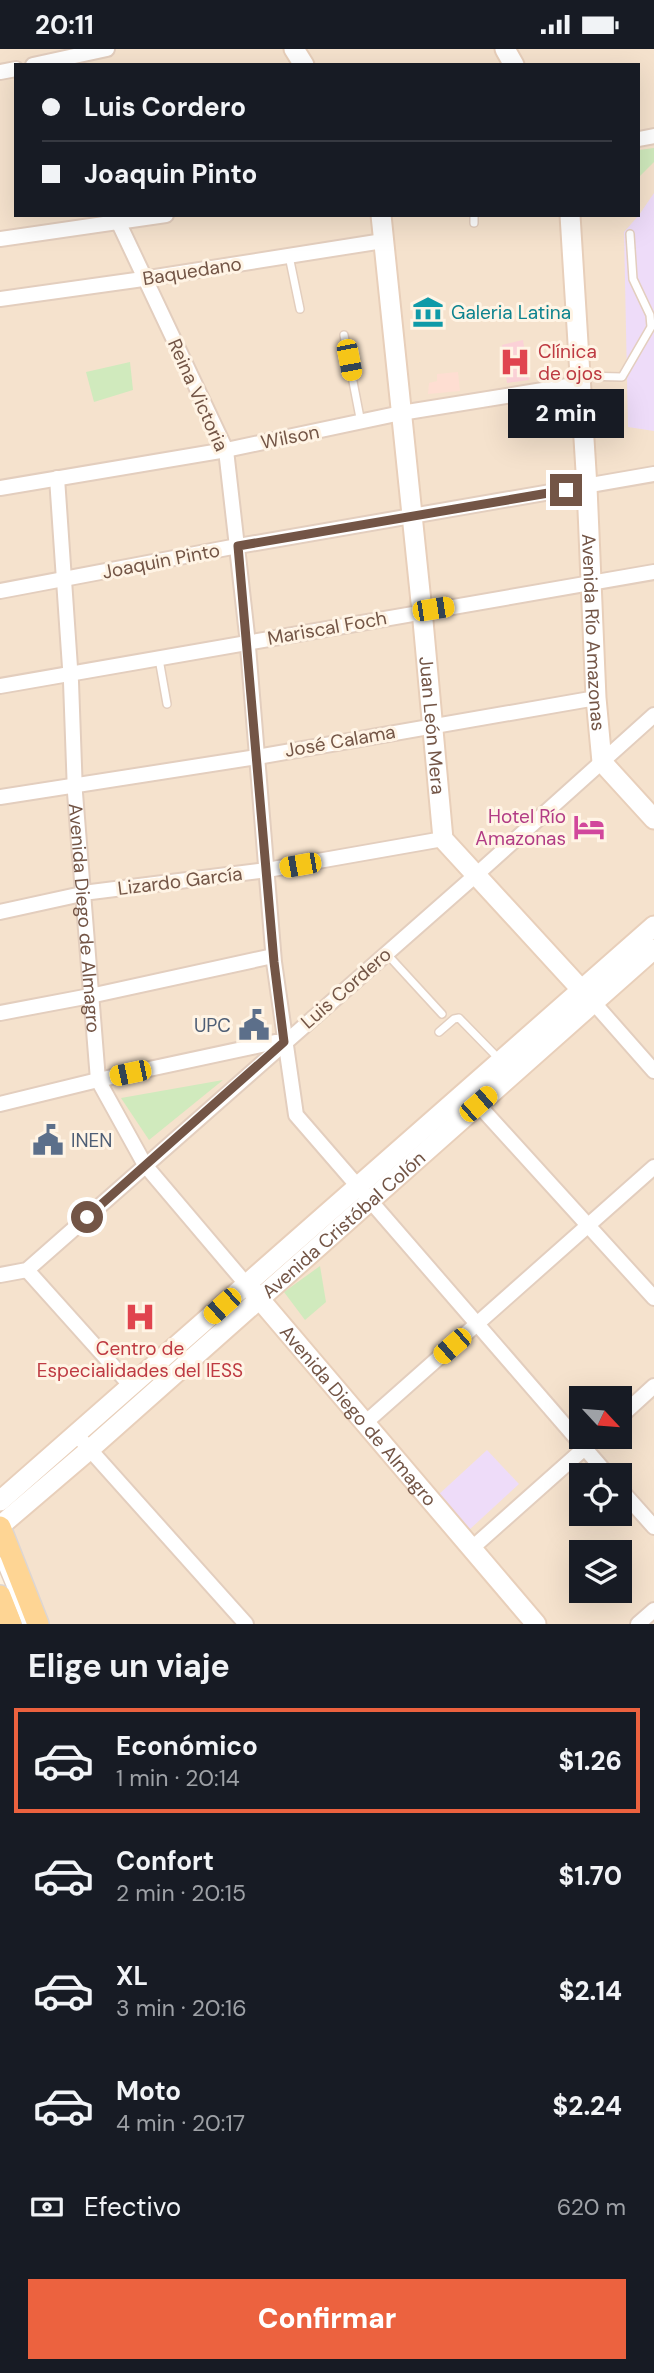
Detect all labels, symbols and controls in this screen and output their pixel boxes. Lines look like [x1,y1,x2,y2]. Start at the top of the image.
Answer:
text: 20:11 [35,8,94,42]
text: Luis Cordero [84,90,246,124]
text: Joaquin Pinto [84,157,257,191]
street label: Baquedano [141,251,243,291]
museum icon: Galeria Latina [411,295,445,329]
place label: Galeria Latina [451,300,571,325]
street label: Reina Victoria [162,335,234,455]
car [335,337,364,383]
place label: Clínica de ojos [538,339,602,386]
hospital icon: Clínica de ojos [498,345,532,379]
callout: 2 min [508,389,624,437]
text: 2 min [535,398,597,428]
street label: Wilson [259,419,321,455]
route end [550,474,582,506]
street label: Avenida Río Amazonas [577,533,612,732]
street label: Joaquin Pinto [100,537,222,585]
car [411,595,456,623]
street label: Mariscal Foch [265,605,389,651]
street label: Juan León Mera [414,655,451,796]
street label: José Calama [283,719,397,763]
street label: Avenida Diego de Almagro [63,802,107,1034]
place label: Hotel Río Amazonas [475,804,566,851]
hotel icon: Hotel Río Amazonas [572,810,606,844]
car [278,851,323,879]
street label: Lizardo García [116,861,244,901]
street label: Luis Cordero [295,942,397,1034]
public building icon: UPC [237,1008,271,1042]
place label: UPC [194,1013,231,1038]
car [108,1058,153,1088]
car [456,1082,501,1126]
public building icon: INEN [31,1123,65,1157]
place label: INEN [71,1128,112,1153]
street label: Avenida Cristóbal Colón [256,1145,430,1304]
route start [71,1201,103,1233]
car [200,1284,245,1328]
hospital icon: Centro de Especialidades del IESS [123,1300,157,1334]
street label: Avenida Diego de Almagro [274,1320,443,1511]
car [430,1324,475,1368]
place label: Centro de Especialidades del IESS [37,1336,243,1383]
north arrow [569,1386,632,1449]
map controls [569,1386,632,1603]
button: locate [569,1463,632,1526]
button: layers [569,1540,632,1603]
text: Elige un viaje [28,1645,230,1687]
icon: car [32,1729,95,1792]
text: Económico [116,1729,258,1763]
text: $1.26 [558,1744,622,1778]
text: 1 min · 20:14 [116,1763,240,1793]
icon: car [32,1844,95,1907]
text: Confort [116,1844,214,1878]
text: $1.70 [559,1859,622,1893]
text: 2 min · 20:15 [116,1878,246,1908]
icon: car [32,1959,95,2022]
text: XL [116,1959,148,1993]
text: $2.14 [559,1974,622,2008]
text: 3 min · 20:16 [116,1993,247,2023]
icon: car [32,2074,95,2137]
text: Moto [116,2074,181,2108]
text: $2.24 [553,2089,622,2123]
text: 4 min · 20:17 [116,2108,245,2138]
icon: cash [28,2188,66,2226]
text: Efectivo [84,2190,181,2224]
text: 620 m [557,2192,626,2222]
button: Confirmar [28,2279,626,2359]

